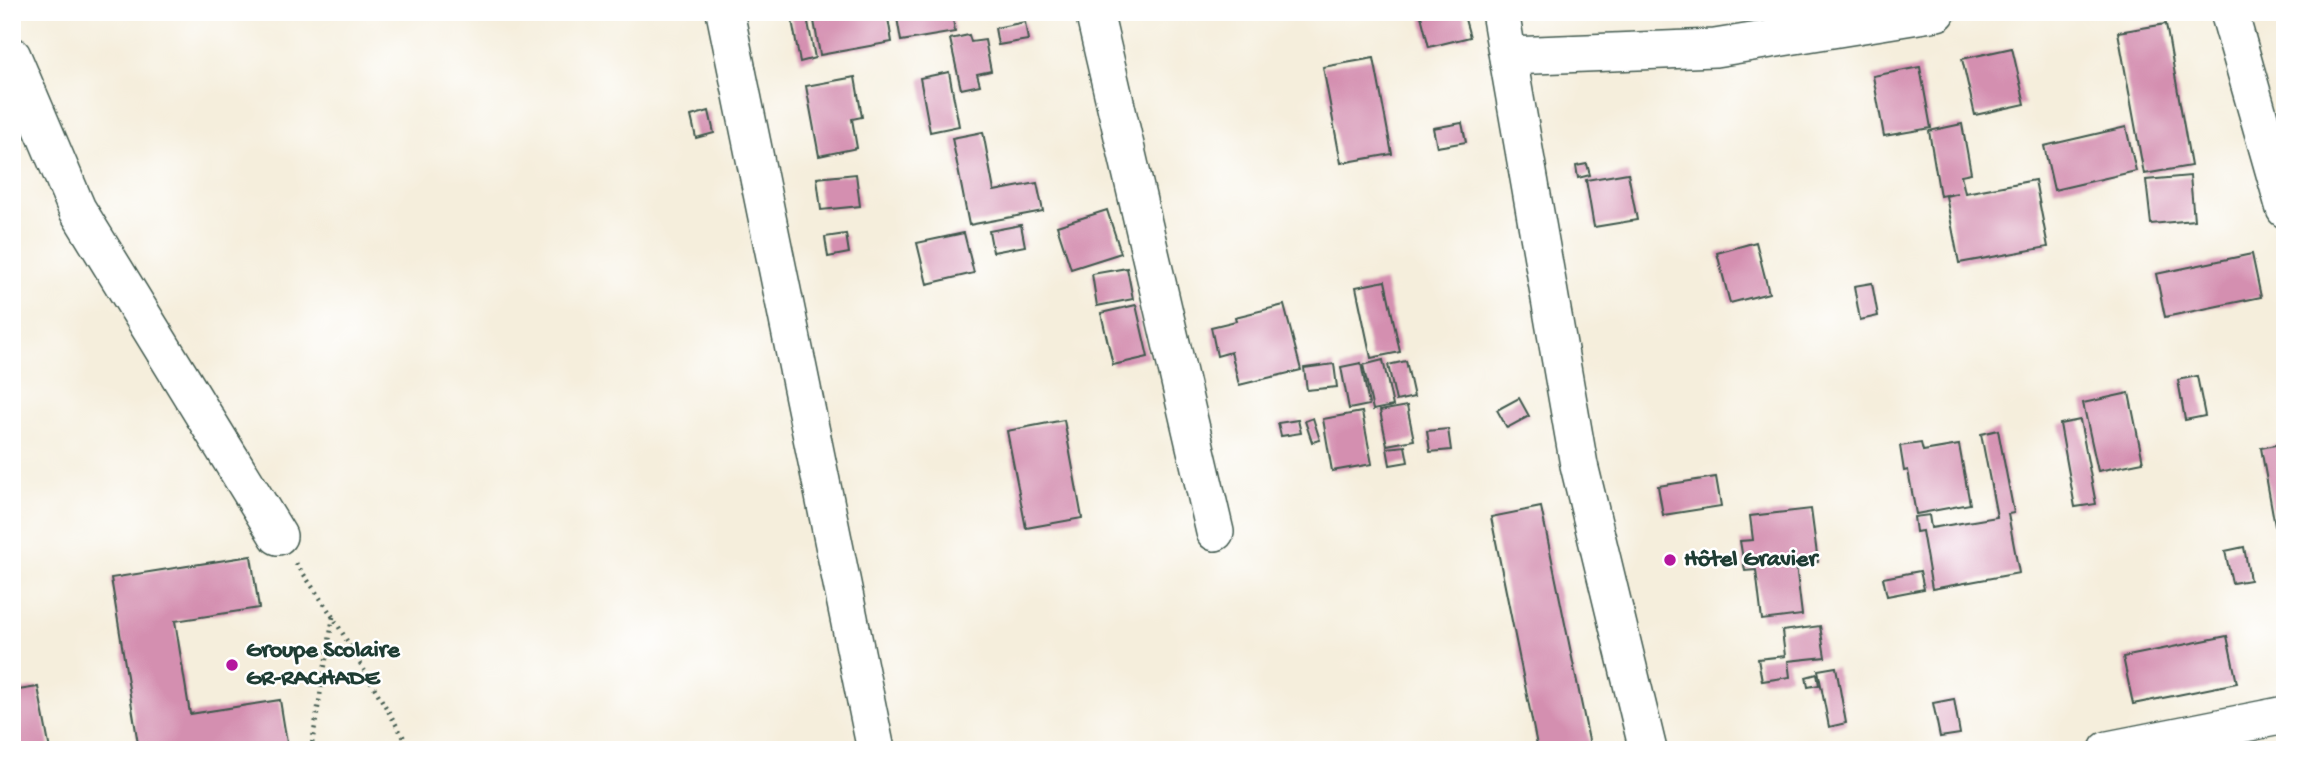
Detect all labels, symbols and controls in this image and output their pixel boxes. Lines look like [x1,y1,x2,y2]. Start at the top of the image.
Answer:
place label: Hôtel Gravier [1684,546,1819,575]
marker: Hôtel Gravier [1662,552,1678,568]
place label: Groupe Scolaire GR-RACHADE [246,637,401,694]
marker: Groupe Scolaire GR-RACHADE [224,657,240,673]

